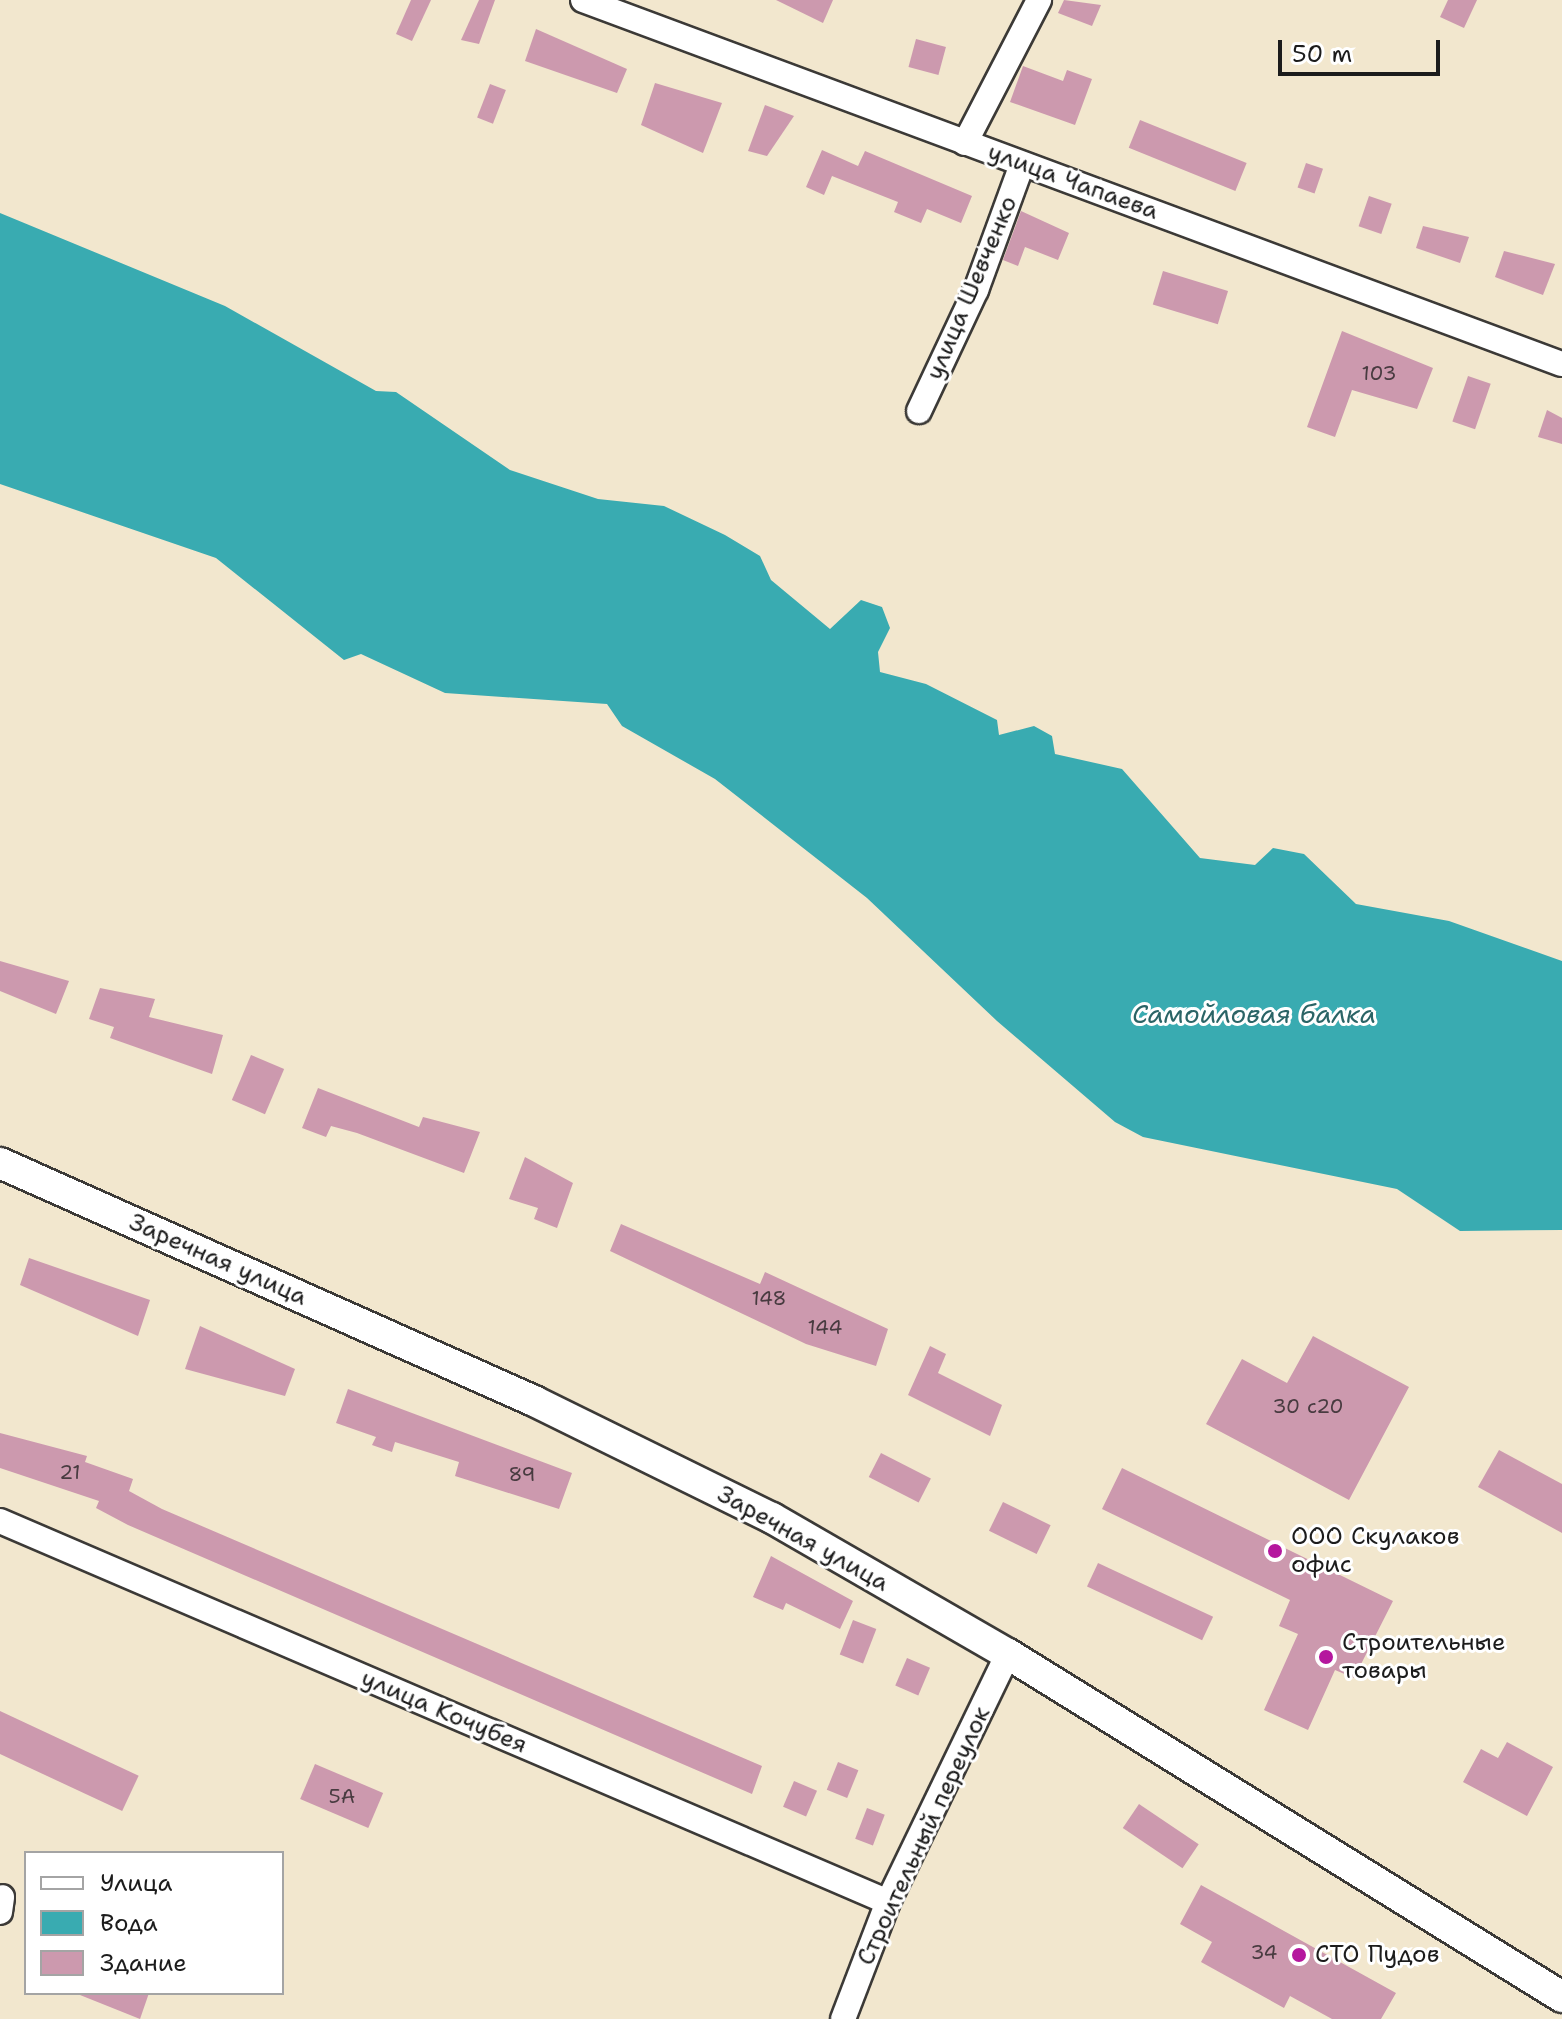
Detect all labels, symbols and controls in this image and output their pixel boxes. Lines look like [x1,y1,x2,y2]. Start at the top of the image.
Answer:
scale bar [1282,24,1444,74]
text: 50 m [1292,38,1352,70]
street label: улица Чапаева [984,138,1162,226]
street label: улица Шевченко [920,192,1024,384]
house number: 103 [1362,361,1396,385]
water label: Самойловая балка [1132,998,1376,1030]
street label: Заречная улица [125,1208,311,1312]
house number: 148 [752,1286,786,1310]
house number: 144 [808,1315,842,1339]
house number: 30 с20 [1272,1394,1344,1418]
house number: 21 [59,1460,81,1484]
house number: 89 [509,1462,535,1486]
street label: Заречная улица [712,1480,894,1598]
place label: ООО Скулаков офис [1291,1523,1459,1579]
marker: ООО Скулаков офис [1266,1542,1284,1560]
place label: Строительные товары [1342,1629,1506,1685]
marker: Строительные товары [1317,1648,1335,1666]
street label: улица Кочубея [357,1664,531,1760]
street label: Строительный переулок [851,1702,997,1970]
house number: 5А [329,1784,355,1808]
legend [24,1851,284,1995]
text: Улица [100,1867,173,1899]
text: Вода [100,1907,158,1939]
house number: 34 [1250,1940,1278,1964]
place label: СТО Пудов [1315,1941,1439,1969]
marker: СТО Пудов [1290,1946,1308,1964]
text: Здание [100,1947,187,1979]

